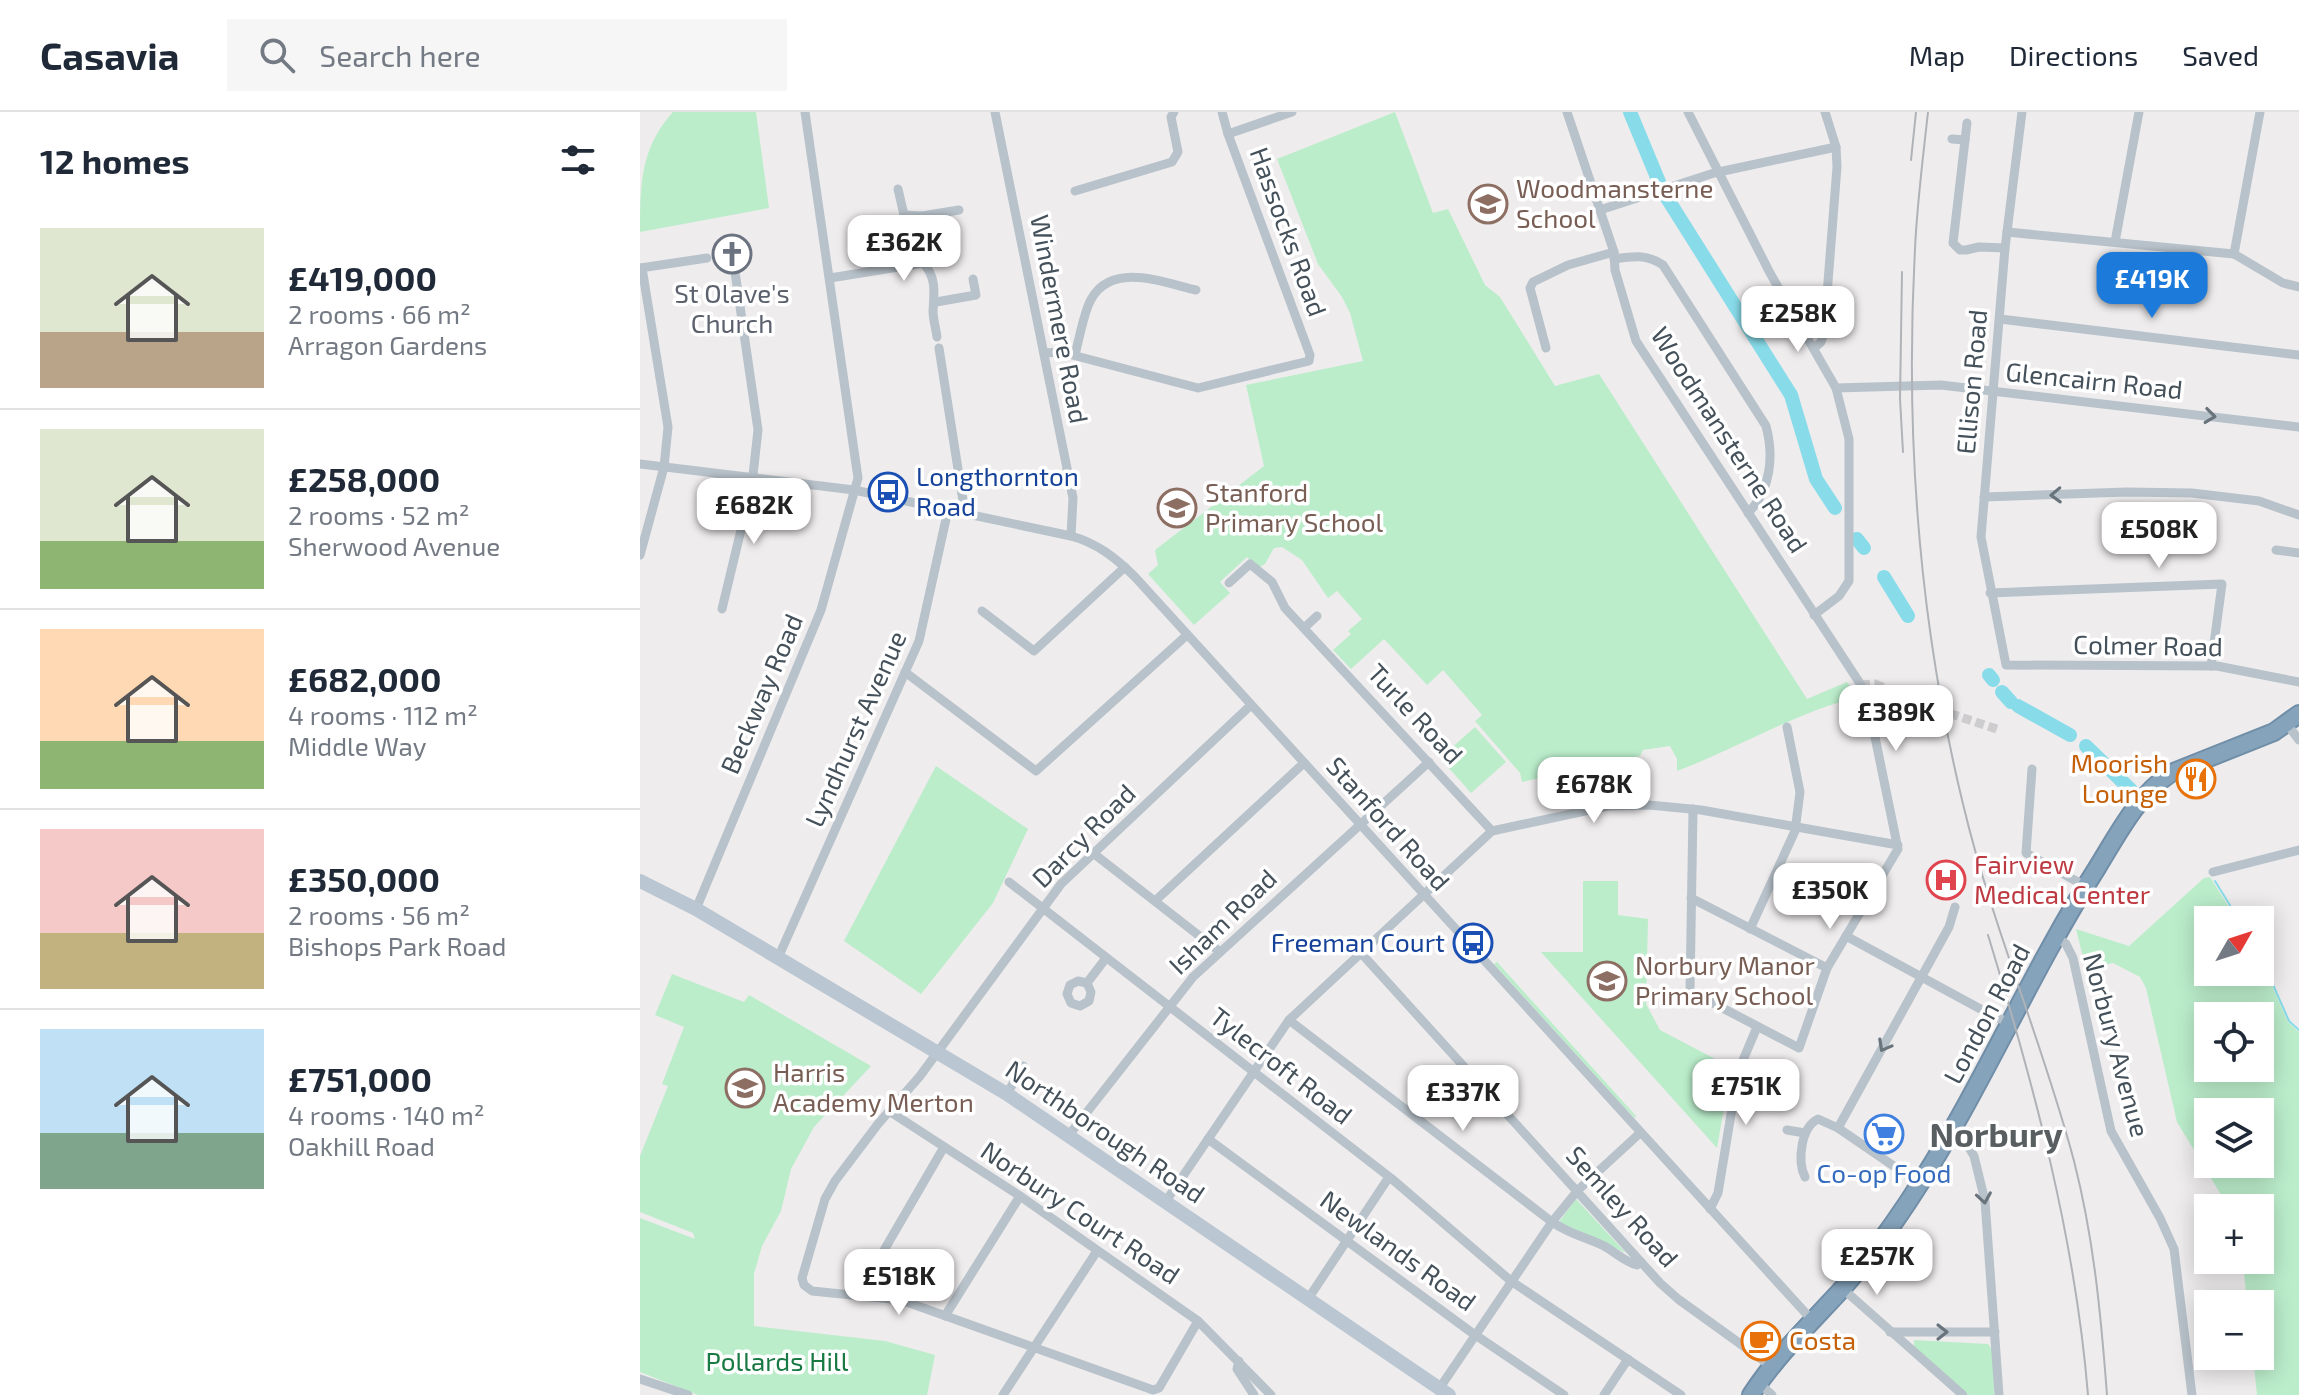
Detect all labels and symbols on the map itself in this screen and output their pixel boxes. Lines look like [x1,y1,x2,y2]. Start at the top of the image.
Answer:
street label: Hassocks Road [1244,143,1334,320]
place label: Woodmansterne School [1516,172,1713,233]
school or university icon: Woodmansterne School [1467,183,1509,225]
street label: Windermere Road [1025,212,1096,426]
pin: £362K [848,215,960,283]
church icon: St Olave's Church [711,233,753,275]
pin: £419K [2096,252,2208,320]
place label: St Olave's Church [674,277,790,338]
pin: £258K [1742,286,1854,354]
street label: Ellison Road [1949,308,1992,456]
street label: Woodmansterne Road [1646,320,1815,558]
street label: Glencairn Road [2004,355,2184,404]
one-way arrow [2203,407,2217,424]
place label: Longthornton Road [916,460,1079,521]
bus stop icon: Longthornton Road [867,471,909,513]
place label: Stanford Primary School [1205,476,1384,537]
pin: £682K [698,478,810,546]
one-way arrow [2049,486,2062,503]
school or university icon: Stanford Primary School [1156,487,1198,529]
pin: £508K [2103,502,2215,570]
street label: Beckway Road [713,609,808,778]
street label: Lyndhurst Avenue [798,626,912,831]
street label: Colmer Road [2073,628,2223,661]
street label: Turle Road [1362,657,1470,769]
pin: £389K [1840,685,1952,753]
place label: Moorish Lounge [2070,747,2168,808]
street label: Stanford Road [1321,750,1457,896]
pin: £678K [1538,757,1650,825]
restaurant icon: Moorish Lounge [2175,758,2217,800]
street label: Darcy Road [1025,777,1141,893]
place label: Fairview Medical Center [1974,848,2150,909]
hospital icon: Fairview Medical Center [1925,859,1967,901]
street label: Isham Road [1162,862,1282,980]
pin: £350K [1774,863,1886,931]
north arrow [2194,906,2274,986]
bus stop icon: Freeman Court [1452,922,1494,964]
place label: Freeman Court [1271,926,1445,957]
street label: London Road [1936,938,2035,1088]
place label: Norbury Manor Primary School [1635,949,1815,1010]
street label: Norbury Avenue [2078,949,2157,1140]
school or university icon: Norbury Manor Primary School [1586,960,1628,1002]
street label: Tylecroft Road [1205,1000,1359,1130]
one-way arrow [1878,1037,1894,1052]
street label: Northborough Road [1001,1053,1211,1209]
place label: Harris Academy Merton [773,1056,974,1117]
pin: £751K [1690,1059,1802,1127]
pin: £337K [1407,1065,1519,1133]
school or university icon: Harris Academy Merton [724,1067,766,1109]
supermarket icon: Co-op Food [1863,1113,1905,1155]
district label: Norbury [1929,1113,2063,1155]
street label: Norbury Court Road [976,1134,1186,1290]
street label: Semley Road [1561,1139,1685,1273]
place label: Co-op Food [1817,1157,1951,1188]
street label: Newlands Road [1315,1183,1483,1317]
one-way arrow [1975,1191,1992,1205]
pin: £257K [1821,1229,1933,1297]
pin: £518K [843,1249,955,1317]
cafe icon: Costa [1740,1320,1782,1362]
one-way arrow [1936,1323,1949,1341]
place label: Costa [1789,1324,1856,1355]
park label: Pollards Hill [705,1345,849,1376]

